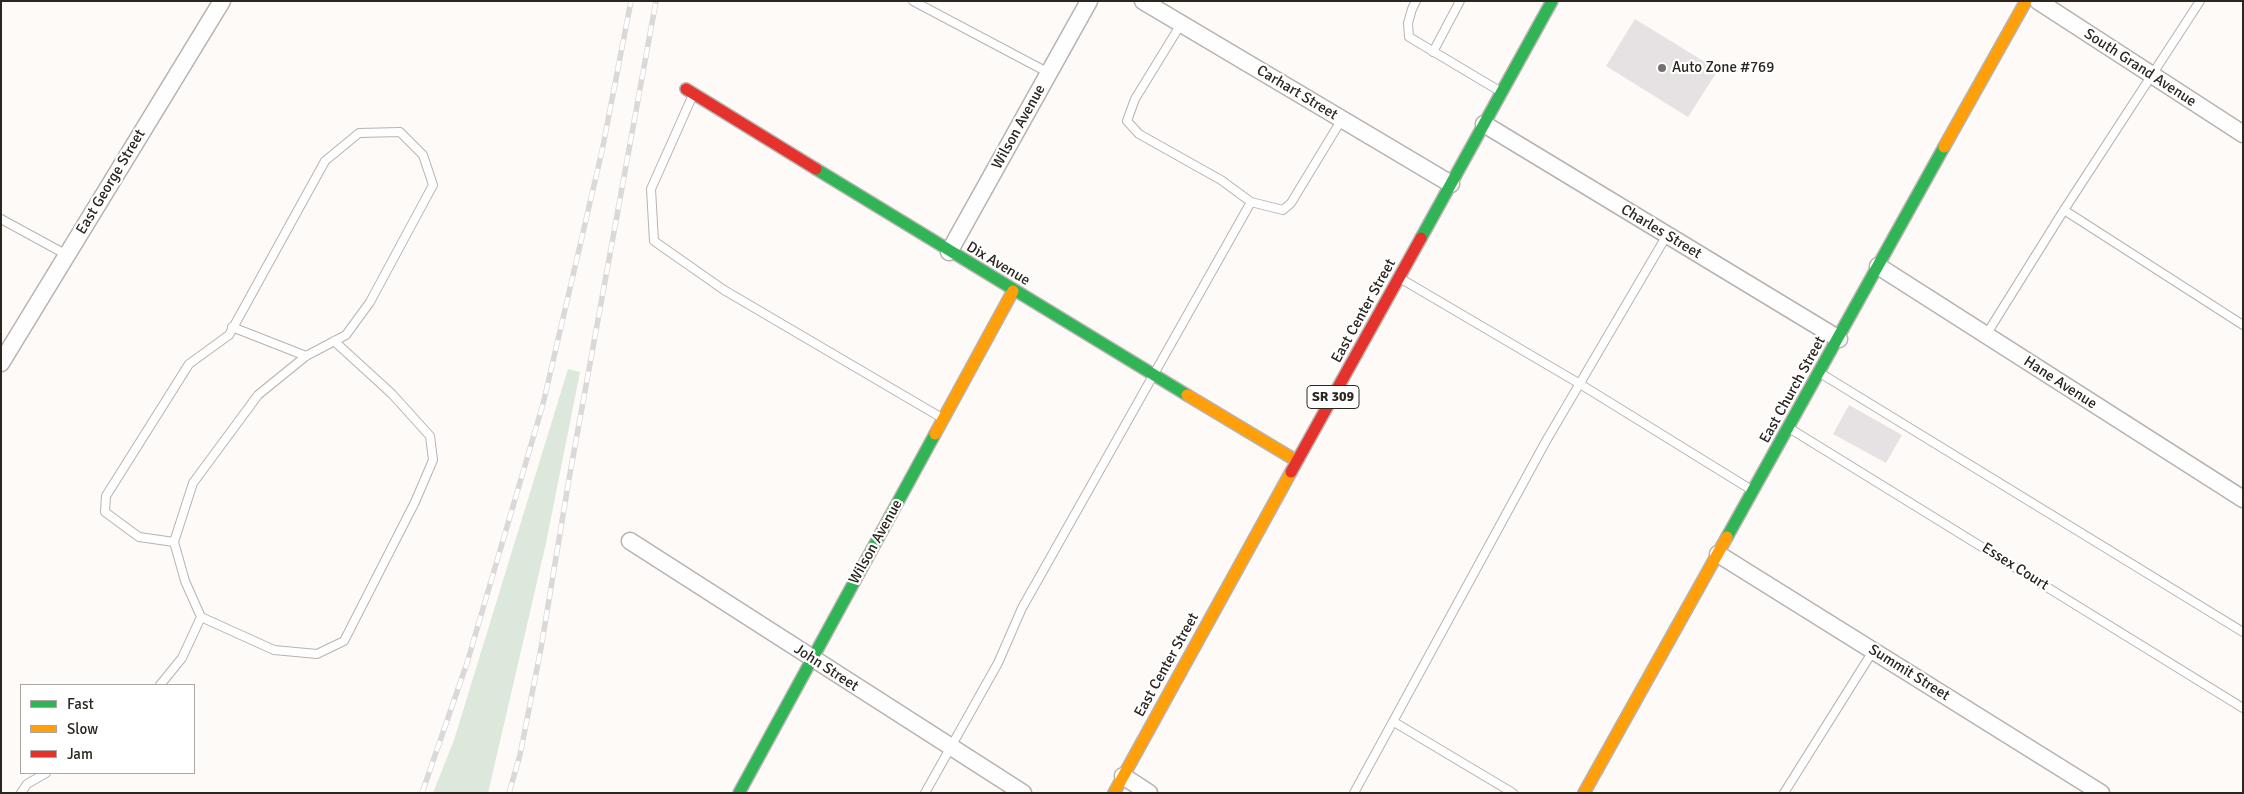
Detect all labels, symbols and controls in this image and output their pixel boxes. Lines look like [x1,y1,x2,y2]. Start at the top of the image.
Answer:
street label: South Grand Avenue [2081,25,2199,111]
place label: Auto Zone #769 [1672,59,1774,77]
street label: Carhart Street [1253,62,1341,124]
marker: Auto Zone #769 [1656,62,1668,74]
street label: Wilson Avenue [988,82,1050,172]
street label: East George Street [73,126,149,238]
street label: Charles Street [1617,201,1705,263]
street label: Dix Avenue [963,238,1033,290]
street label: East Center Street [1328,256,1400,366]
street label: East Church Street [1756,333,1830,447]
street label: Hane Avenue [2020,353,2100,413]
road number: SR 309 [1307,386,1359,408]
street label: Wilson Avenue [845,497,907,587]
street label: Essex Court [1978,539,2052,595]
street label: East Center Street [1131,610,1203,720]
street label: John Street [790,641,862,695]
street label: Summit Street [1865,641,1953,705]
legend [20,684,195,774]
text: Fast [67,695,94,713]
text: Slow [67,720,98,738]
text: Jam [67,745,93,763]

